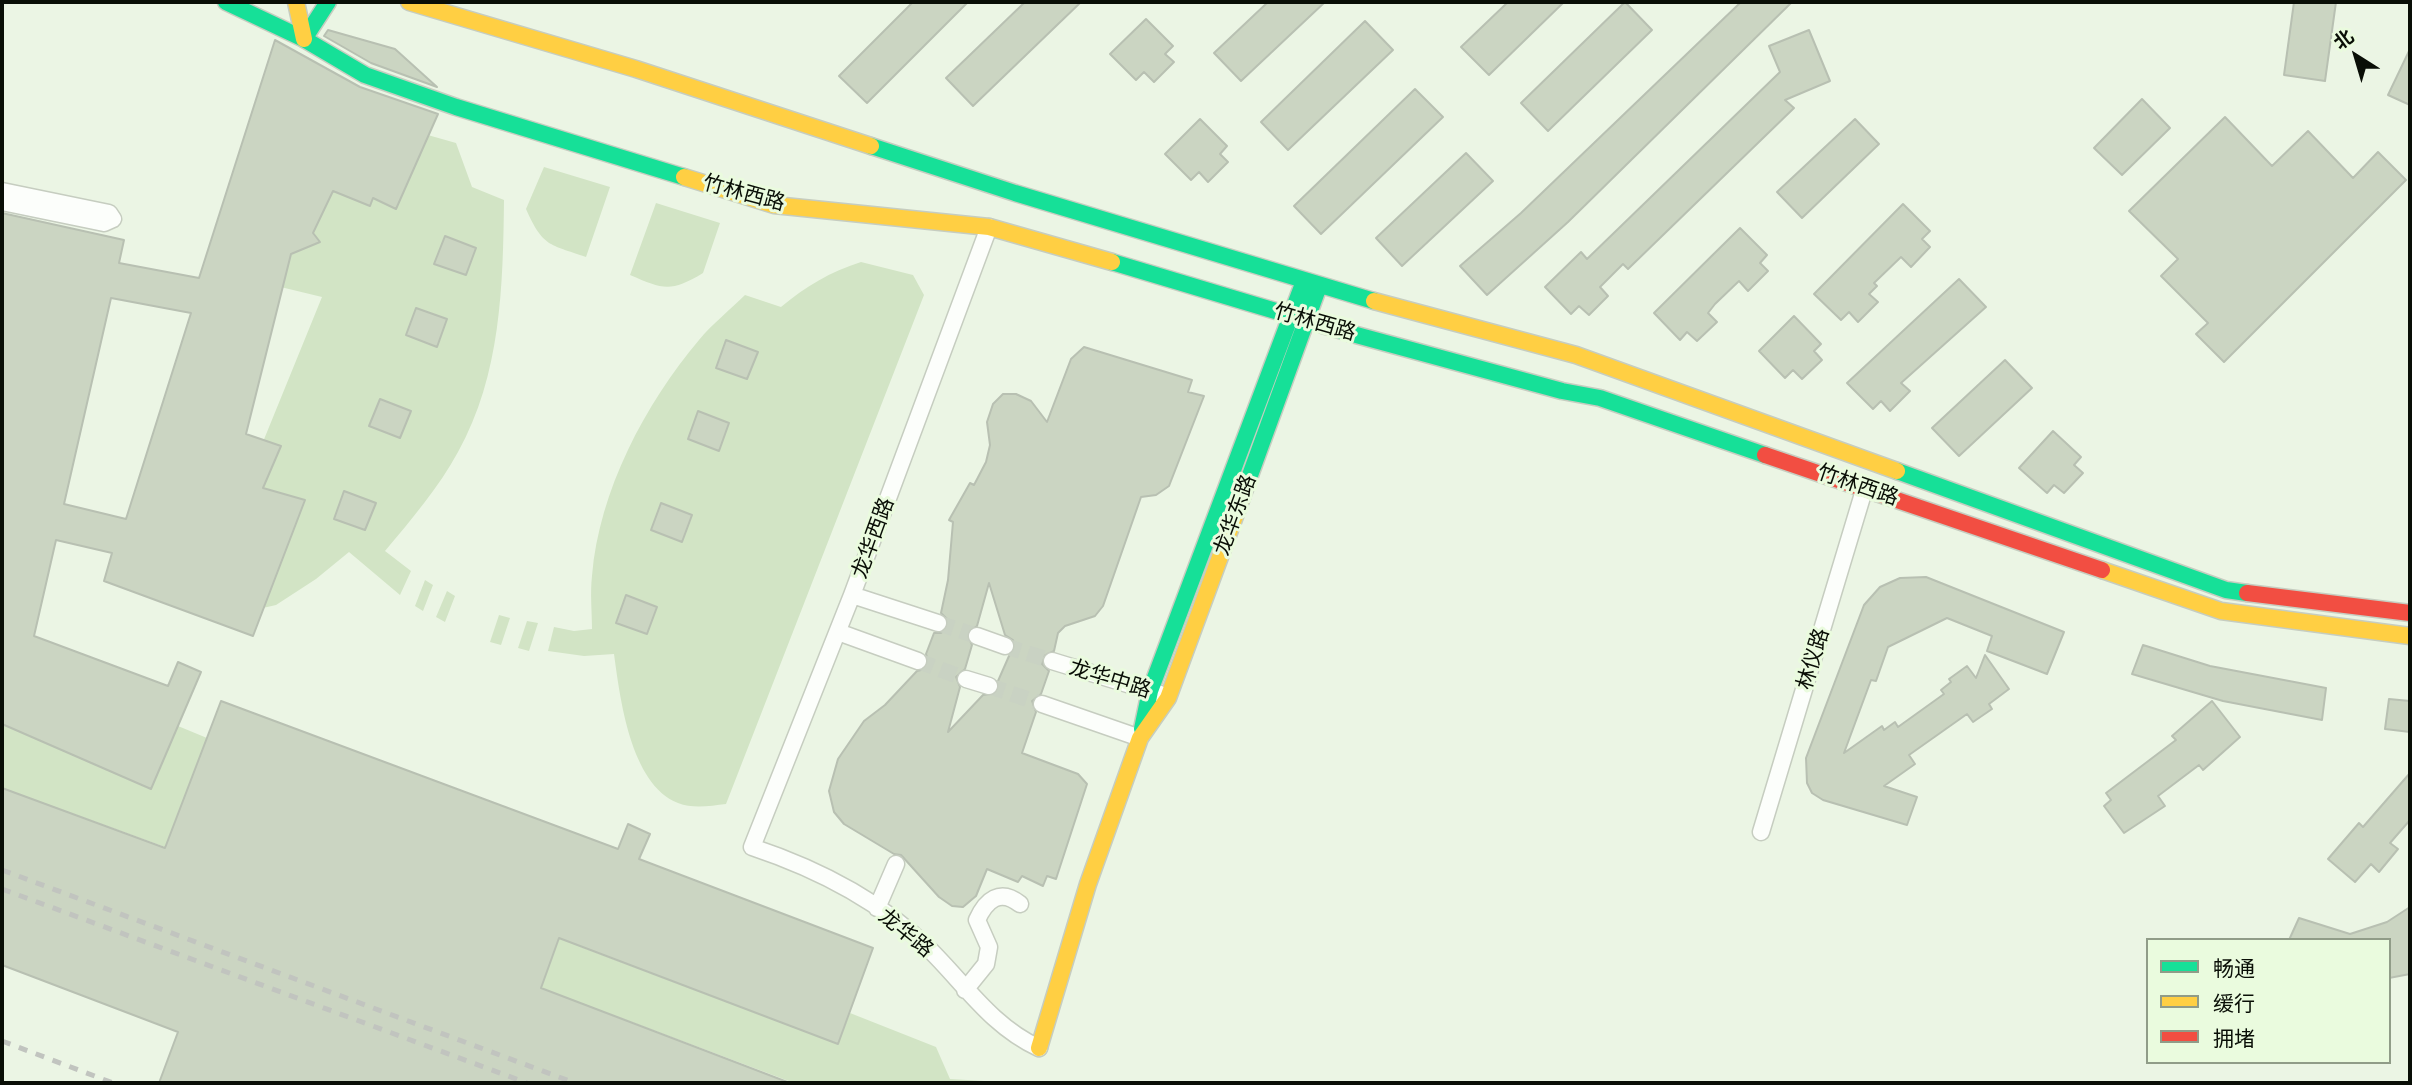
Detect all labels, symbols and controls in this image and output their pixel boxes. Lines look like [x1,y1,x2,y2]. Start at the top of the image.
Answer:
north arrow [2321,21,2391,91]
text: 北 [2329,24,2358,54]
street label: 竹林西路 [700,170,788,216]
street label: 竹林西路 [1271,298,1359,346]
street label: 竹林西路 [1814,459,1902,511]
street label: 龙华东路 [1209,471,1261,559]
street label: 龙华西路 [847,494,899,582]
street label: 林仪路 [1792,625,1834,693]
street label: 龙华中路 [1066,655,1154,703]
street label: 龙华路 [874,903,938,963]
legend [2146,938,2391,1064]
text: 畅通 [2213,955,2255,981]
text: 缓行 [2213,990,2255,1016]
text: 拥堵 [2213,1025,2255,1051]

